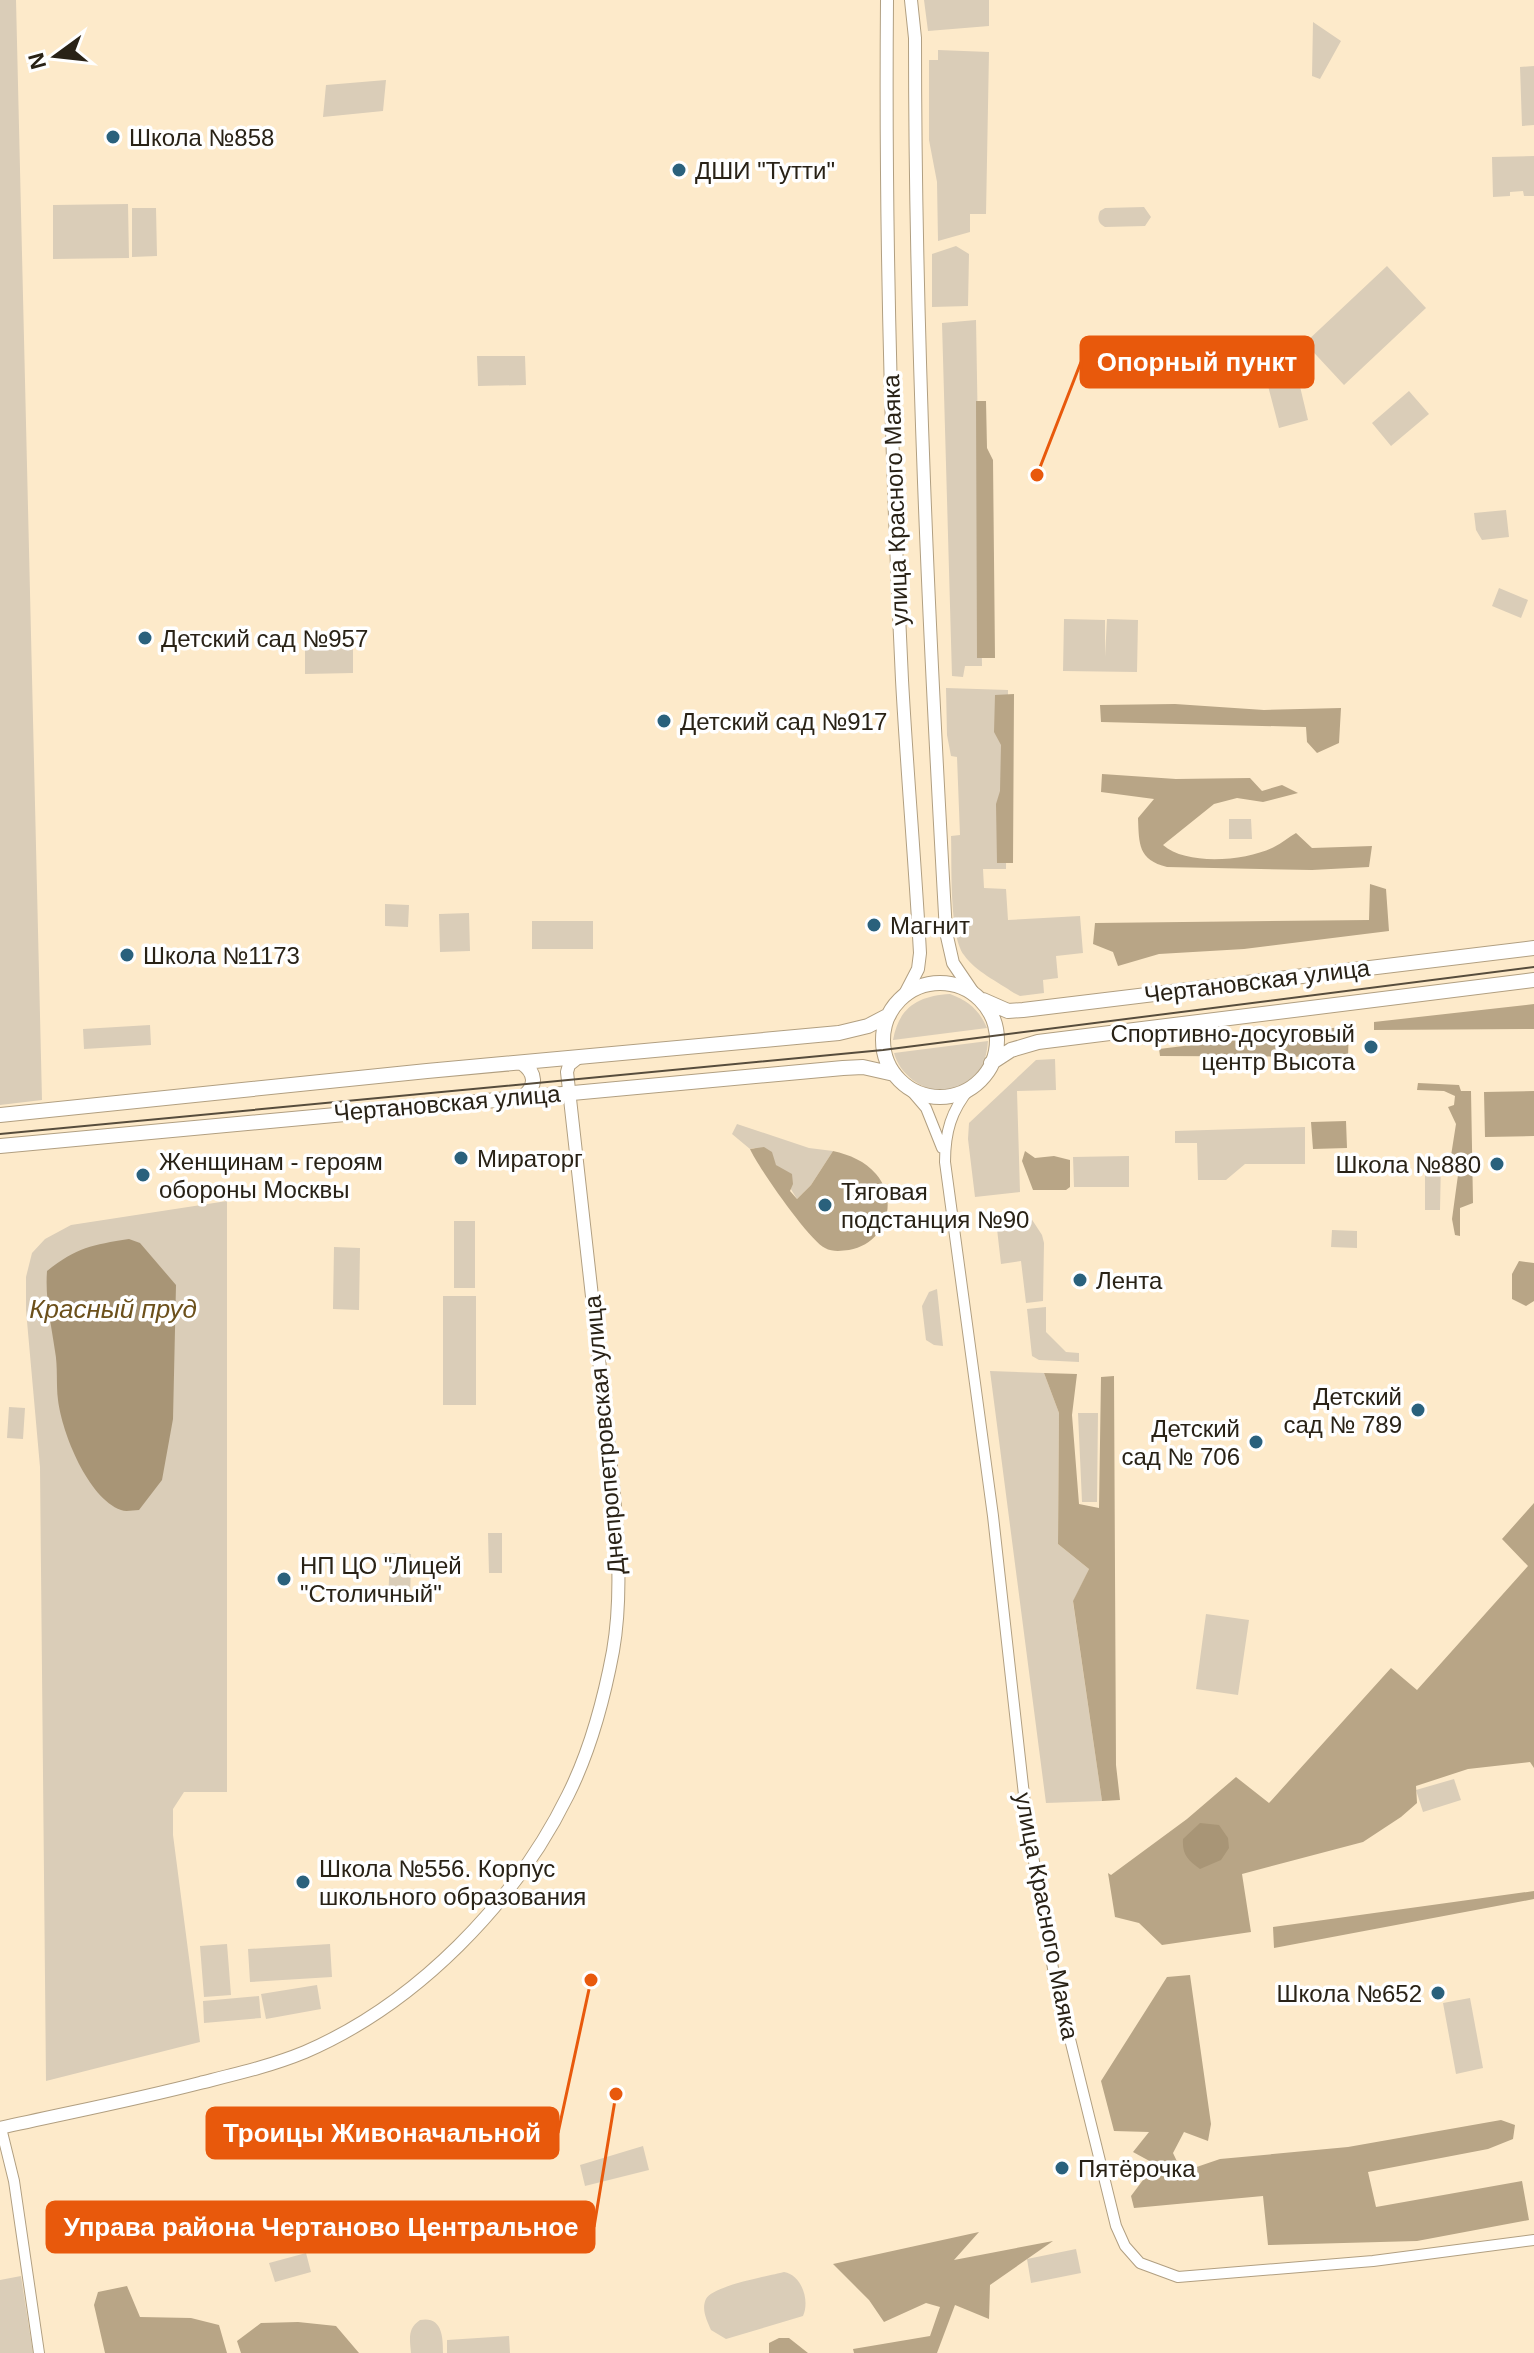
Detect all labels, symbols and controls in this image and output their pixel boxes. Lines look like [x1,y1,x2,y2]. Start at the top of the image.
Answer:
north arrow [16,16,96,96]
text: N [23,50,51,72]
place label: Школа №858 [129,124,274,151]
marker: Школа №858 [104,128,122,146]
place label: ДШИ "Тутти" [695,157,835,184]
marker: ДШИ "Тутти" [670,161,688,179]
callout: Опорный пункт [1081,337,1313,387]
text: Опорный пункт [1097,347,1297,377]
street label: улица Красного Маяка [877,373,913,626]
place label: Детский сад №957 [161,625,368,652]
marker: Детский сад №957 [136,629,154,647]
place label: Детский сад №917 [680,708,887,735]
marker: Детский сад №917 [655,712,673,730]
place label: Магнит [890,912,970,939]
marker: Магнит [865,916,883,934]
place label: Школа №1173 [143,942,300,969]
marker: Школа №1173 [118,946,136,964]
street label: Чертановская улица [1143,954,1372,1008]
place label: Спортивно-досуговый центр Высота [1110,1020,1356,1075]
marker: Спортивно-досуговый центр Высота [1362,1038,1380,1056]
street label: Чертановская улица [333,1080,562,1126]
place label: Мираторг [477,1145,583,1172]
place label: Женщинам - героям обороны Москвы [159,1148,383,1203]
marker: Мираторг [452,1149,470,1167]
place label: Школа №880 [1336,1151,1481,1178]
marker: Школа №880 [1488,1155,1506,1173]
marker: Женщинам - героям обороны Москвы [134,1166,152,1184]
place label: Тяговая подстанция №90 [841,1178,1029,1233]
marker: Тяговая подстанция №90 [816,1196,834,1214]
place label: Лента [1096,1267,1163,1294]
marker: Лента [1071,1271,1089,1289]
water label: Красный пруд [29,1294,197,1324]
street label: Днепропетровская улица [578,1294,630,1576]
place label: Детский сад № 789 [1284,1383,1402,1438]
marker: Детский сад № 789 [1409,1401,1427,1419]
place label: Детский сад № 706 [1122,1415,1240,1470]
marker: Детский сад № 706 [1247,1433,1265,1451]
place label: НП ЦО "Лицей "Столичный" [300,1552,462,1607]
marker: НП ЦО "Лицей "Столичный" [275,1570,293,1588]
street label: улица Красного Маяка [1010,1790,1084,2042]
place label: Школа №556. Корпус школьного образования [319,1855,586,1910]
marker: Школа №556. Корпус школьного образования [294,1873,312,1891]
place label: Школа №652 [1277,1980,1422,2007]
marker: Школа №652 [1429,1984,1447,2002]
callout: Троицы Живоначальной [207,2108,558,2158]
text: Троицы Живоначальной [223,2118,541,2148]
place label: Пятёрочка [1078,2155,1196,2182]
marker: Пятёрочка [1053,2159,1071,2177]
callout: Управа района Чертаново Центральное [47,2202,594,2252]
text: Управа района Чертаново Центральное [63,2212,579,2242]

